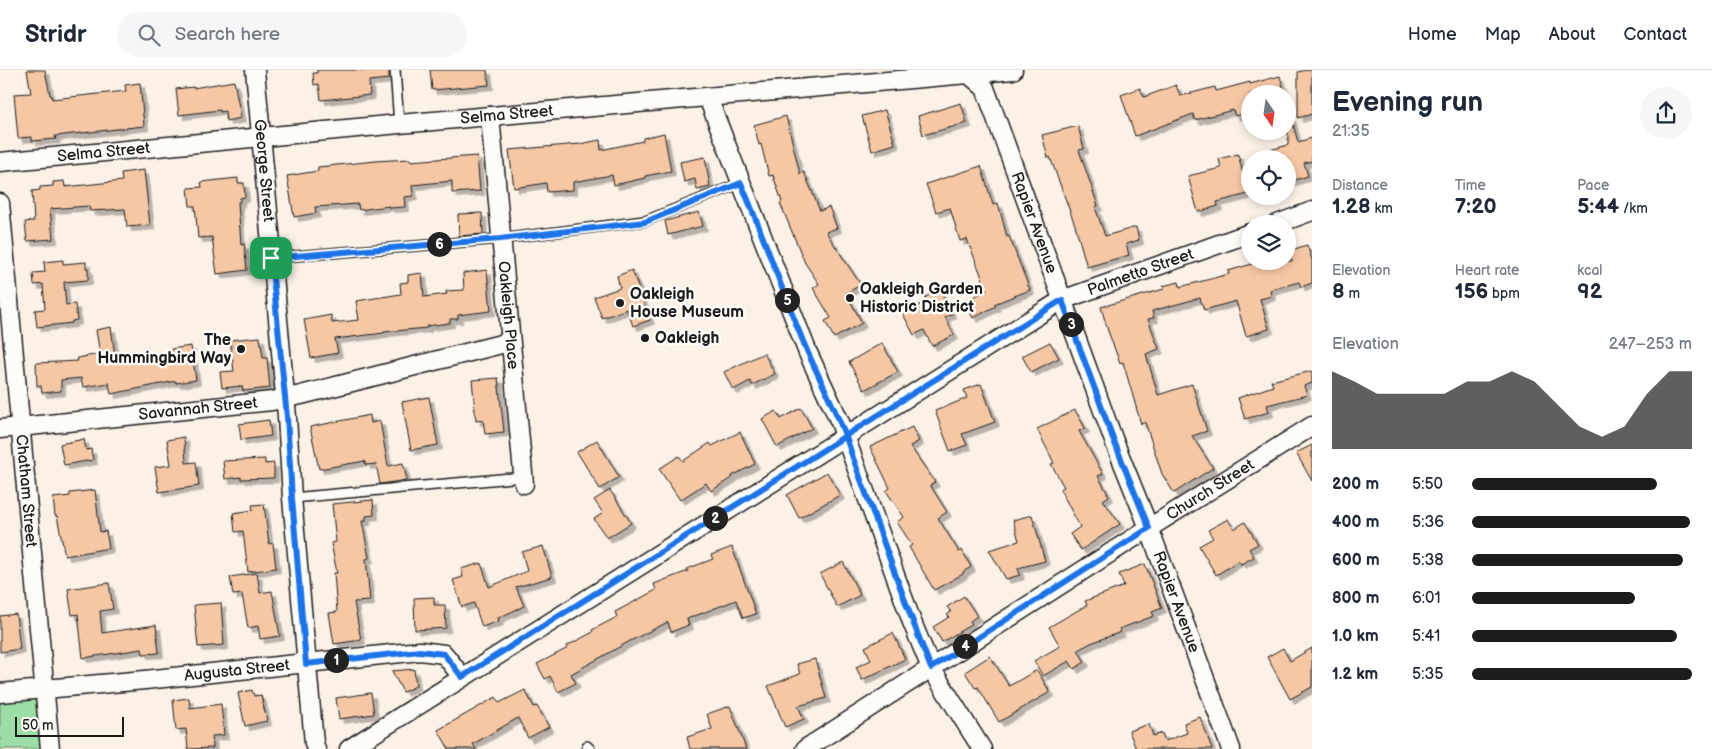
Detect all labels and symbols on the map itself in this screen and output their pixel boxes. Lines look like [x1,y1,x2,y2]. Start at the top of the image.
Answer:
north arrow [1241,85,1296,140]
street label: Selma Street [460,101,554,128]
street label: George Street [250,118,278,223]
street label: Selma Street [56,138,151,166]
street label: Rapier Avenue [1007,169,1062,277]
pin: 6 [426,232,452,256]
pin [250,237,292,279]
street label: Palmetto Street [1085,244,1196,300]
street label: Oakleigh Place [494,260,523,371]
place label: Oakleigh Garden Historic District [860,280,983,317]
place label: Oakleigh House Museum [630,285,744,322]
pin: 5 [774,288,800,312]
marker: Oakleigh Garden Historic District [844,292,856,304]
marker: Oakleigh House Museum [614,297,626,309]
pin: 3 [1058,312,1084,336]
place label: Oakleigh [655,329,719,348]
place label: The Hummingbird Way [97,331,232,368]
marker: Oakleigh [639,332,651,344]
marker: The Hummingbird Way [235,343,247,355]
street label: Savannah Street [138,393,258,424]
street label: Chatham Street [12,433,41,548]
street label: Church Street [1163,455,1258,524]
pin: 2 [702,506,728,530]
street label: Rapier Avenue [1149,548,1204,656]
pin: 4 [952,634,978,658]
pin: 1 [324,648,348,672]
street label: Augusta Street [183,655,291,685]
scale bar [15,714,124,737]

